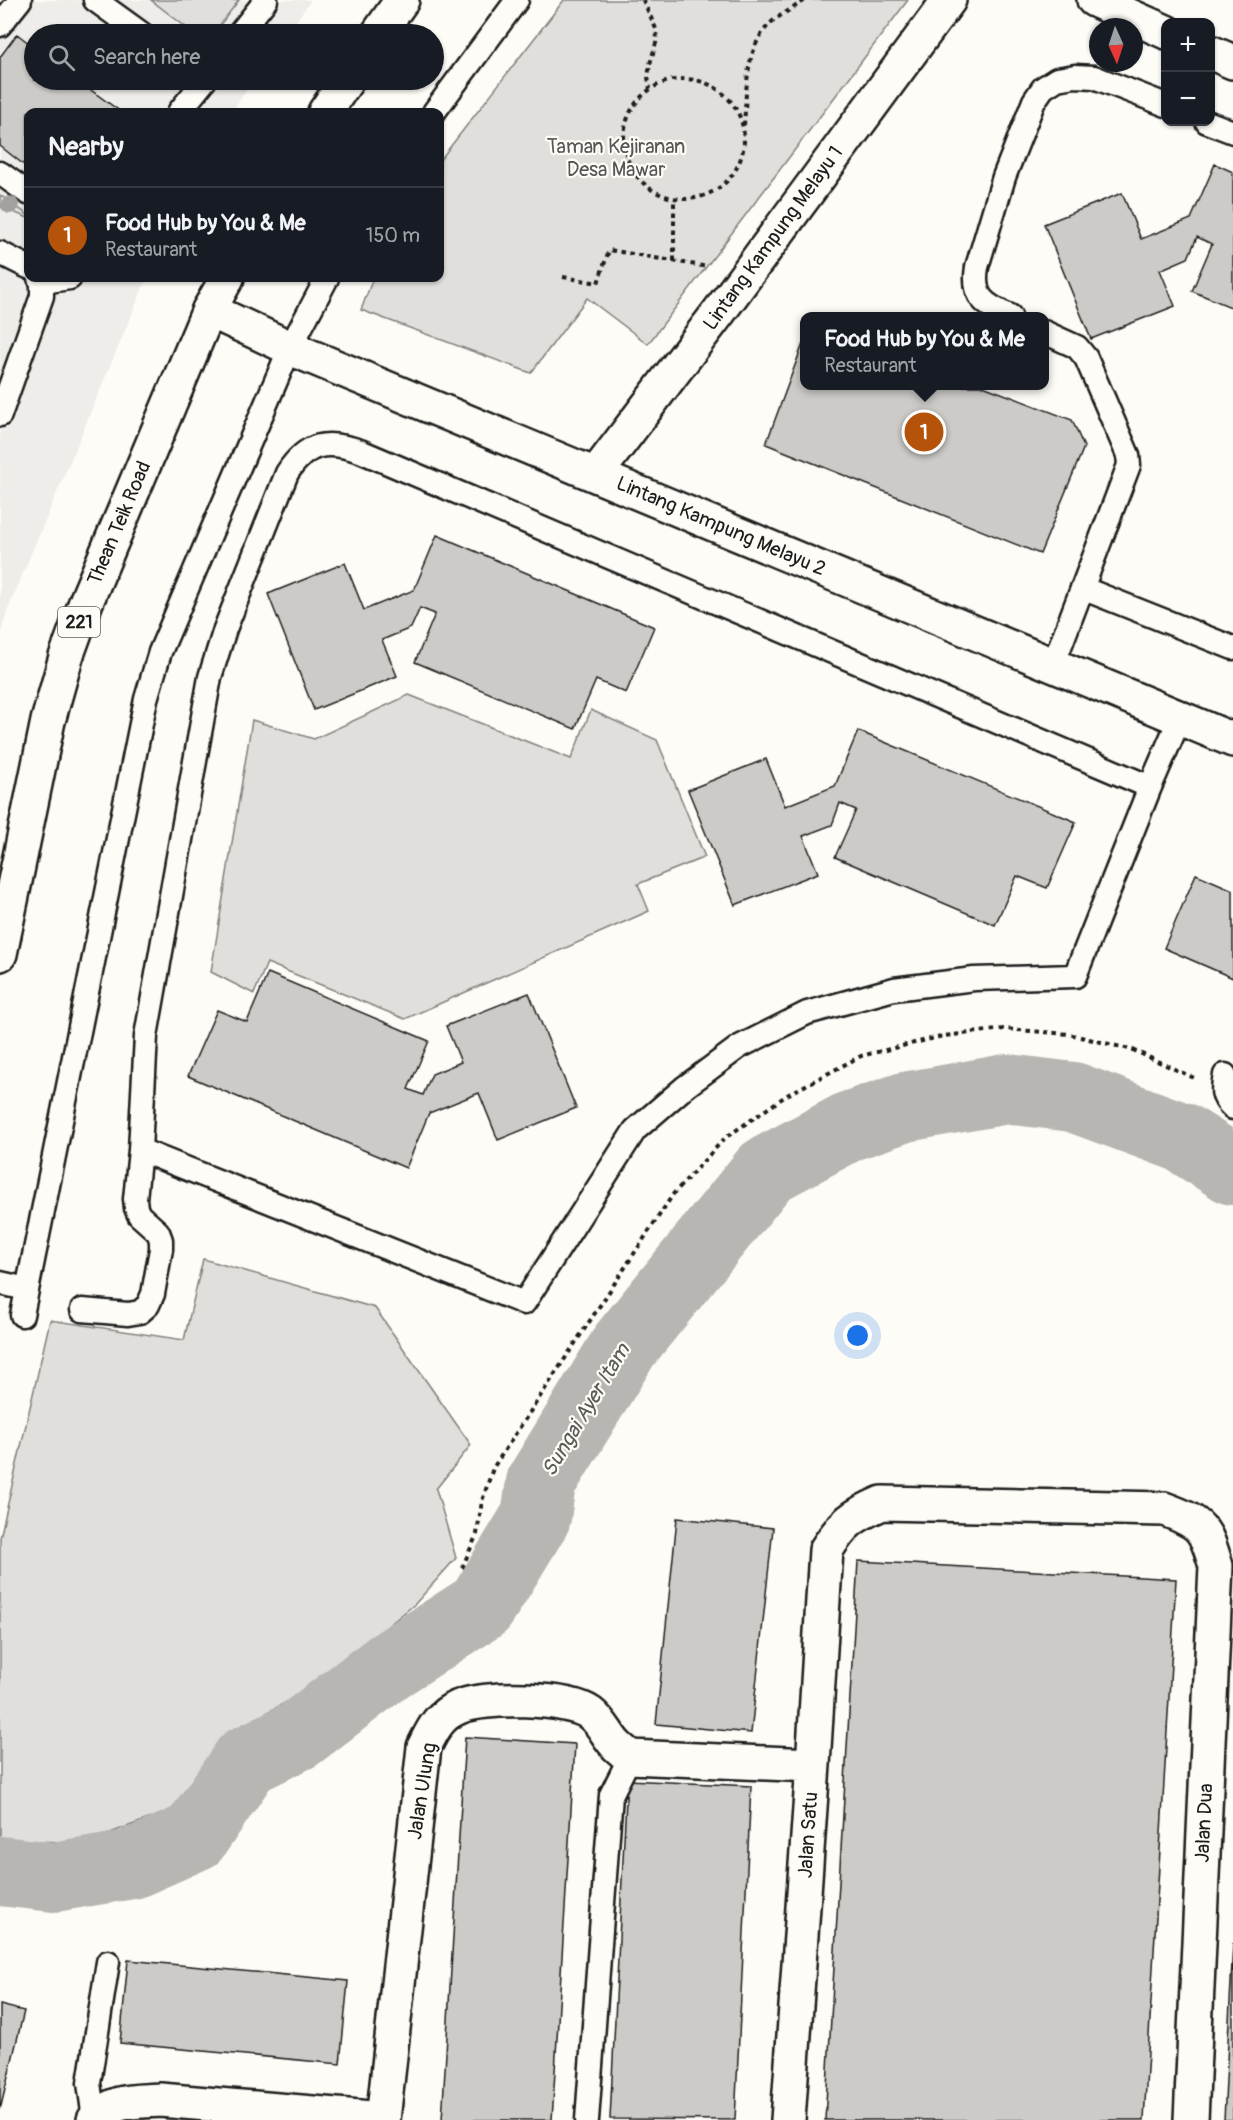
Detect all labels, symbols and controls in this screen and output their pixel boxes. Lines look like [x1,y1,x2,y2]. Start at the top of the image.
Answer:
north arrow [1089,18,1143,72]
map controls [1161,18,1215,126]
button: + [1161,18,1215,72]
search box [24,24,444,90]
icon: search [45,41,78,74]
text: Search here [93,43,200,71]
button: − [1161,72,1215,126]
text: Nearby [48,131,124,163]
park label: Taman Kejiranan Desa Mawar [547,134,685,182]
street label: Lintang Kampung Melayu 1 [698,141,848,335]
text: Food Hub by You & Me [105,209,306,237]
text: 1 [64,223,71,248]
text: 150 m [366,223,420,248]
text: Restaurant [105,237,197,262]
popup [800,312,1049,390]
text: Food Hub by You & Me [824,325,1025,353]
text: Restaurant [824,353,917,378]
pin: 1 [904,410,944,454]
street label: Thean Teik Road [82,457,156,589]
street label: Lintang Kampung Melayu 2 [613,471,829,581]
road number: 221 [58,607,100,637]
your location [843,1321,872,1350]
water label: Sungai Ayer Itam [536,1338,637,1481]
street label: Jalan Ulung [402,1741,442,1841]
street label: Jalan Dua [1189,1783,1219,1863]
street label: Jalan Satu [793,1791,823,1879]

